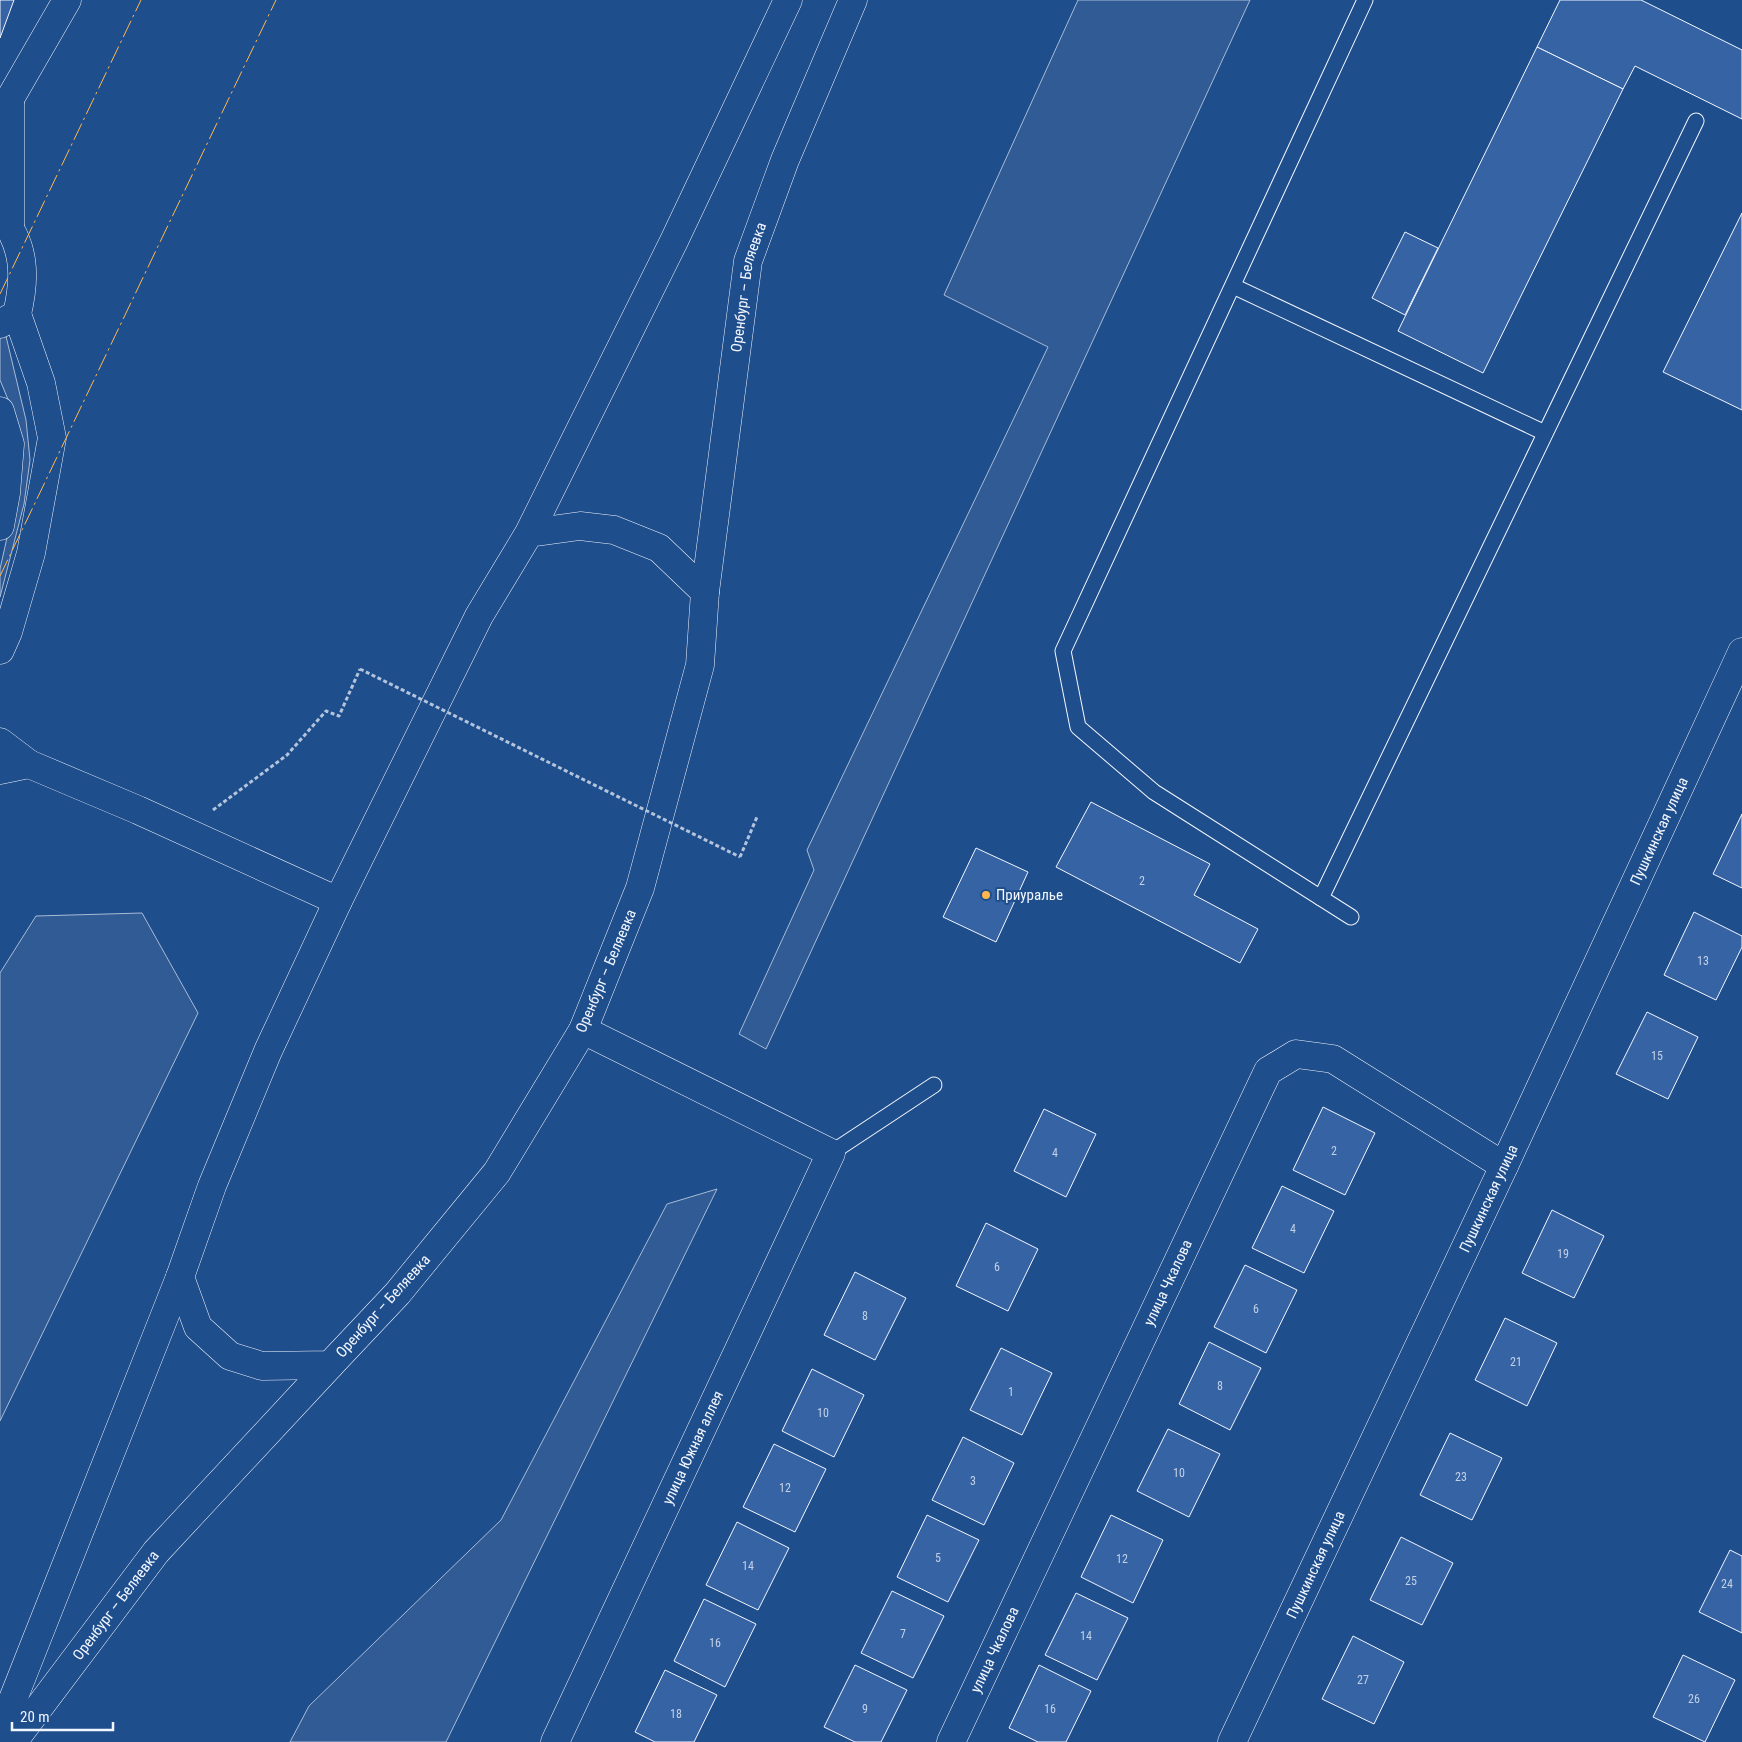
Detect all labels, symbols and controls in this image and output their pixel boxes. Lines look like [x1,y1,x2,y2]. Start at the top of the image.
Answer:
street label: Оренбург – Беляевка [727,220,770,353]
street label: Пушкинская улица [1626,774,1692,888]
house number: 2 [1139,874,1145,888]
place label: Приуралье [996,886,1063,904]
marker: Приуралье [980,889,992,901]
street label: Оренбург – Беляевка [572,907,640,1035]
house number: 13 [1697,954,1709,968]
house number: 15 [1651,1049,1663,1063]
street label: Пушкинская улица [1456,1142,1522,1255]
house number: 2 [1331,1144,1337,1158]
house number: 4 [1052,1146,1058,1160]
house number: 4 [1290,1222,1296,1236]
street label: улица Чкалова [1140,1237,1196,1329]
house number: 19 [1557,1247,1569,1261]
street label: Оренбург – Беляевка [332,1251,434,1361]
house number: 6 [994,1260,1000,1274]
house number: 6 [1253,1302,1259,1316]
house number: 8 [862,1309,868,1323]
house number: 21 [1510,1355,1522,1369]
house number: 8 [1217,1379,1223,1393]
house number: 1 [1008,1385,1014,1399]
street label: улица Южная аллея [659,1388,727,1507]
house number: 10 [817,1406,829,1420]
house number: 10 [1173,1466,1185,1480]
house number: 23 [1455,1470,1467,1484]
house number: 3 [970,1474,976,1488]
house number: 12 [779,1481,791,1495]
street label: Пушкинская улица [1283,1508,1349,1622]
street label: Оренбург – Беляевка [69,1547,163,1664]
house number: 5 [935,1551,941,1565]
house number: 12 [1116,1552,1128,1566]
house number: 14 [742,1559,754,1573]
house number: 25 [1405,1574,1417,1588]
house number: 24 [1721,1577,1733,1591]
street label: улица Чкалова [967,1604,1023,1696]
house number: 7 [900,1627,906,1641]
house number: 14 [1080,1629,1092,1643]
house number: 16 [709,1636,721,1650]
house number: 27 [1357,1673,1369,1687]
house number: 26 [1688,1692,1700,1706]
scale bar [12,1700,114,1732]
house number: 9 [862,1702,868,1716]
house number: 16 [1044,1702,1056,1716]
house number: 18 [670,1707,682,1721]
text: 20 m [20,1708,50,1726]

